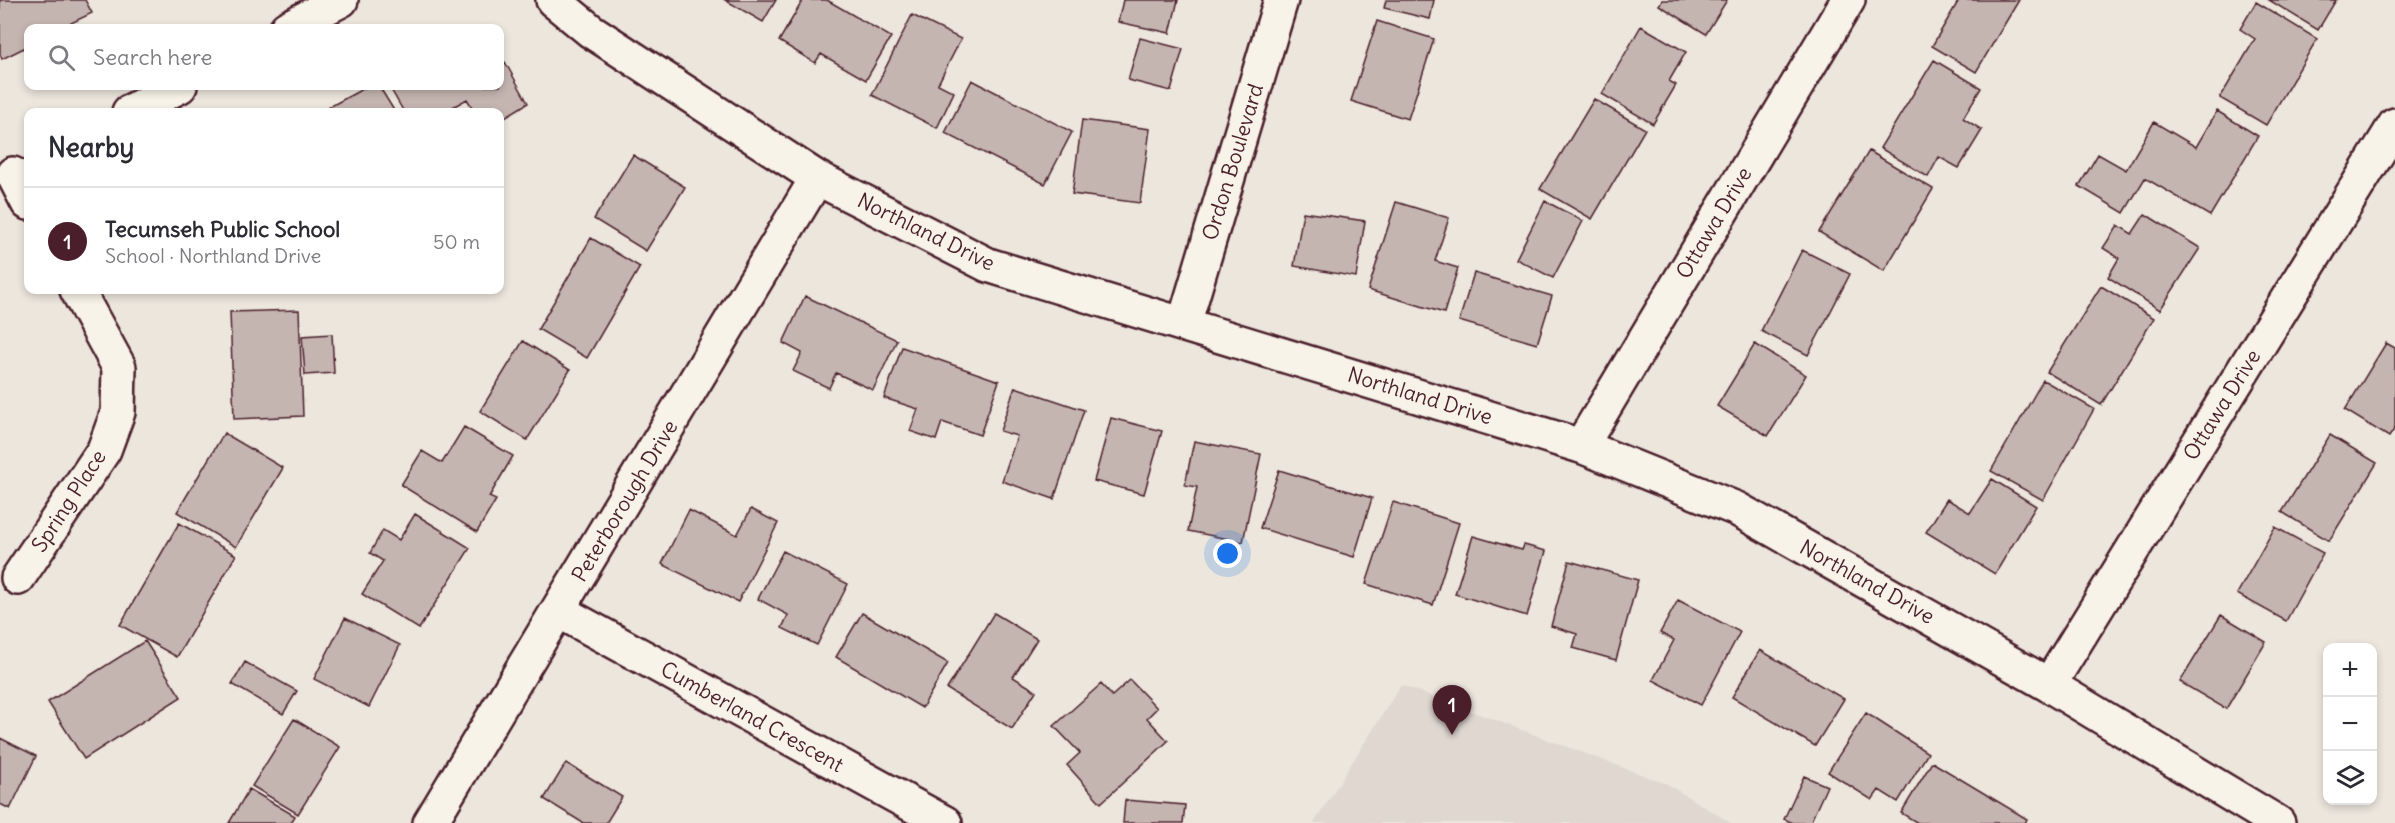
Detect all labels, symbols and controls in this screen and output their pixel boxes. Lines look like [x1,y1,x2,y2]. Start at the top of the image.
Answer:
search box [24,24,504,90]
icon: search [45,41,78,74]
text: Search here [93,43,212,71]
street label: Ordon Boulevard [1196,80,1269,244]
text: Nearby [48,131,134,164]
street label: Ottawa Drive [1670,162,1757,284]
street label: Northland Drive [853,187,999,277]
text: Tecumseh Public School [105,215,340,243]
text: 1 [64,229,71,254]
text: 50 m [433,229,480,254]
text: School · Northland Drive [105,243,321,268]
street label: Ottawa Drive [2177,344,2266,465]
street label: Northland Drive [1345,361,1496,430]
street label: Peterborough Drive [566,415,684,587]
street label: Spring Place [25,444,112,557]
street label: Northland Drive [1795,533,1939,630]
your location [1213,539,1242,568]
map controls [2323,643,2377,805]
button: + [2323,643,2377,697]
street label: Cumberland Crescent [656,655,848,778]
pin: 1 [1432,686,1472,735]
button: − [2323,697,2377,751]
button: layers [2323,751,2377,805]

